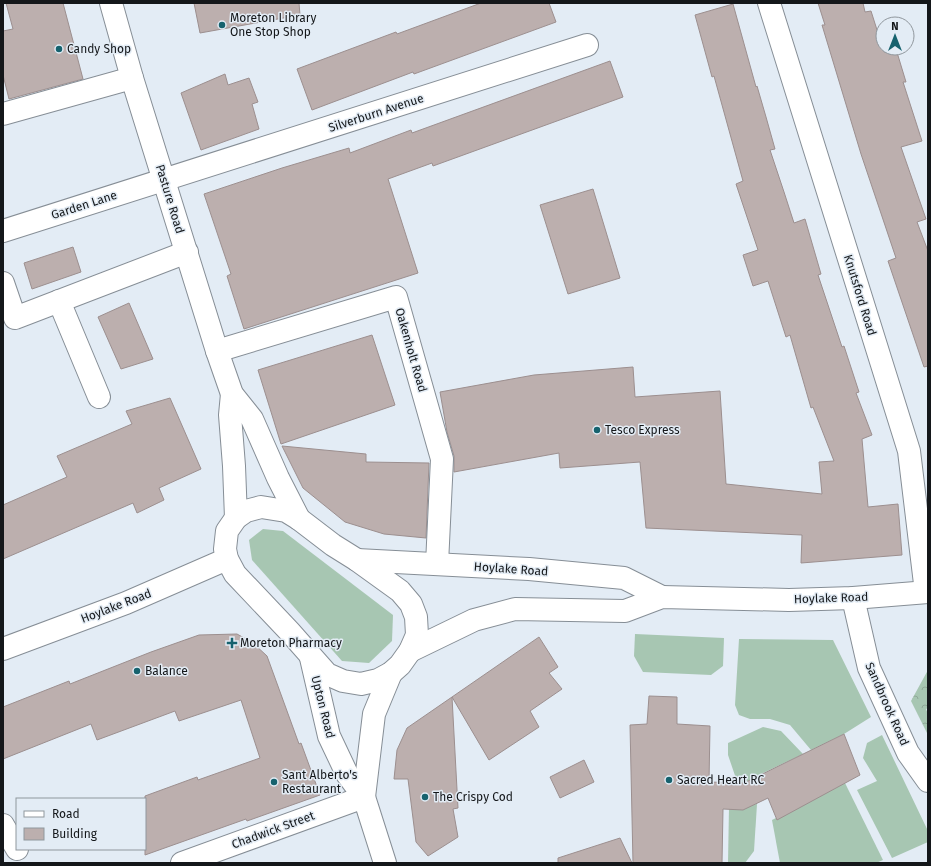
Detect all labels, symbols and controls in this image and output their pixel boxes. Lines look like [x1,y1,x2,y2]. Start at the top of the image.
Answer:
place label: Moreton Library One Stop Shop [230,11,316,39]
north arrow [875,16,915,56]
marker: Moreton Library One Stop Shop [217,20,227,30]
text: N [891,20,899,33]
place label: Candy Shop [67,42,131,56]
marker: Candy Shop [54,44,64,54]
street label: Silverburn Avenue [327,91,425,135]
street label: Pasture Road [153,163,187,235]
street label: Garden Lane [49,188,119,222]
street label: Knutsford Road [841,253,879,337]
street label: Oakenholt Road [392,306,430,394]
place label: Tesco Express [605,423,680,437]
marker: Tesco Express [592,425,602,435]
street label: Hoylake Road [473,559,549,579]
street label: Hoylake Road [79,586,153,626]
street label: Hoylake Road [794,590,868,606]
place label: Moreton Pharmacy [240,636,342,650]
marker: Moreton Pharmacy [227,638,237,648]
street label: Sandbrook Road [862,660,912,748]
place label: Balance [145,664,188,678]
marker: Balance [132,666,142,676]
street label: Upton Road [308,674,338,740]
place label: Sant Alberto's Restaurant [282,768,358,796]
place label: Sacred Heart RC [677,773,764,787]
marker: Sacred Heart RC [664,775,674,785]
marker: Sant Alberto's Restaurant [269,777,279,787]
place label: The Crispy Cod [433,790,513,804]
marker: The Crispy Cod [420,792,430,802]
legend [16,798,146,850]
text: Road [52,807,80,821]
street label: Chadwick Street [230,808,317,851]
text: Building [52,827,98,841]

